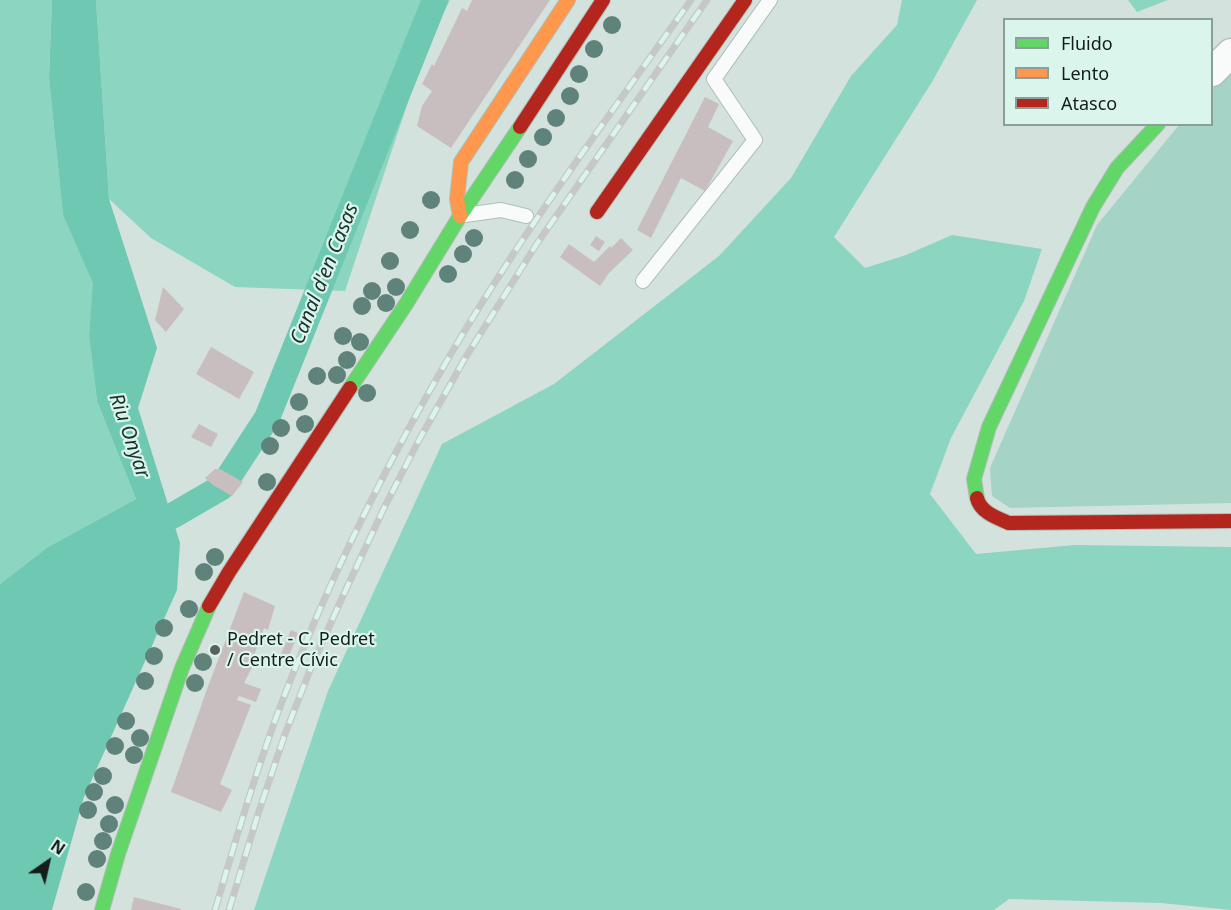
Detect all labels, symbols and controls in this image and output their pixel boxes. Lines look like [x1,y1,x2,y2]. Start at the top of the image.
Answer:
legend [1003,18,1213,126]
text: Fluido [1061,31,1113,55]
text: Lento [1061,61,1109,85]
text: Atasco [1061,91,1117,115]
water label: Canal d'en Casas [286,200,364,348]
water label: Riu Onyar [103,390,155,482]
place label: Pedret - C. Pedret / Centre Cívic [227,629,375,672]
marker: Pedret - C. Pedret / Centre Cívic [208,643,222,657]
north arrow [18,832,78,892]
text: N [47,834,70,860]

